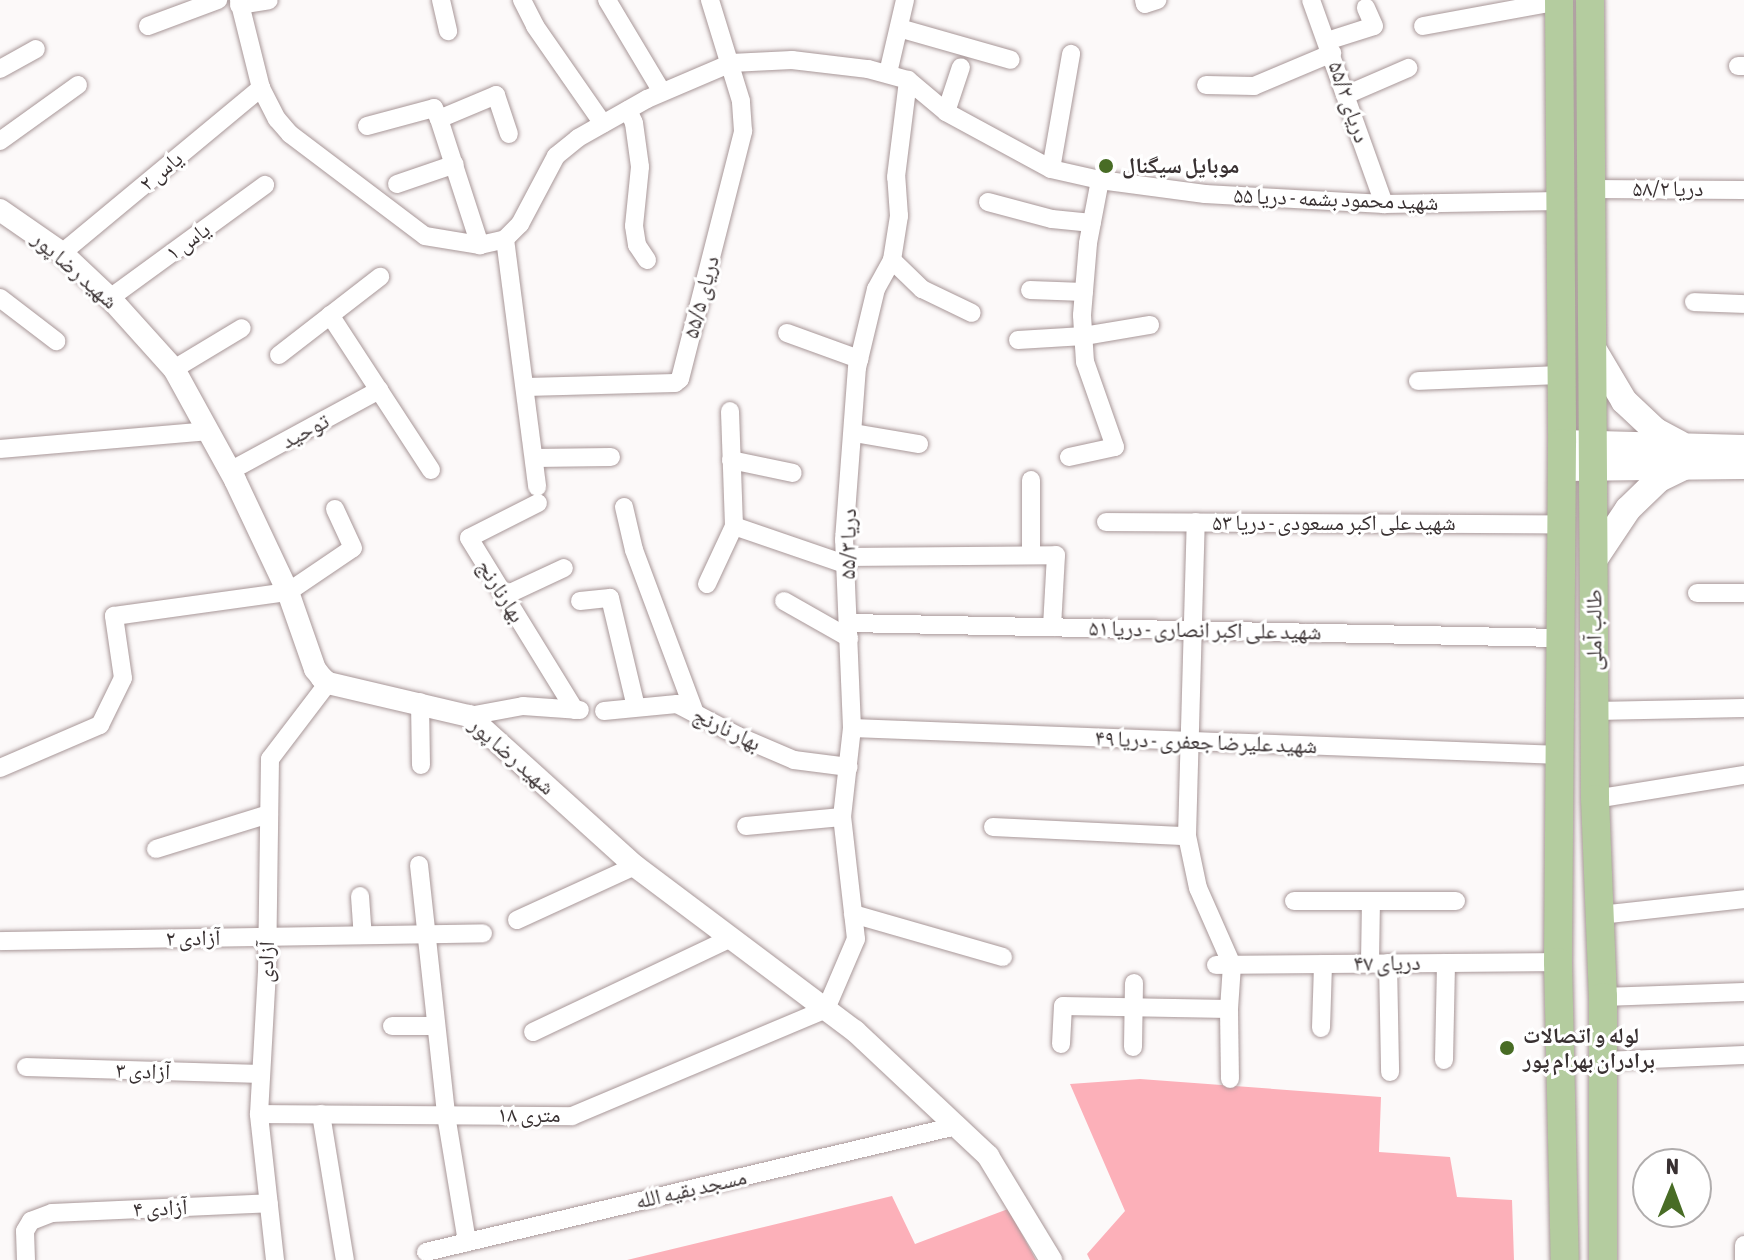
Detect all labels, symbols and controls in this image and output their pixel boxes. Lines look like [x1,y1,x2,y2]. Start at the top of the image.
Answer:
street label: دریای ۵۵/۲ [1323,58,1375,146]
street label: یاس ۲ [134,145,188,197]
place label: موبایل سیگنال [1122,153,1239,179]
marker: موبایل سیگنال [1097,157,1115,175]
street label: دریا ۵۸/۲ [1633,176,1703,202]
street label: شهید محمود بشمه - دریا ۵۵ [1233,182,1439,216]
street label: یاس ۱ [161,216,215,266]
street label: شهید رضا پور [27,226,123,314]
street label: دریای ۵۵/۵ [677,253,725,341]
street label: توحید [277,408,333,454]
street label: دریا ۵۵/۳ [834,508,862,580]
street label: شهید علی اکبر مسعودی - دریا ۵۳ [1212,510,1456,536]
street label: بهارنارنج [471,555,531,627]
street label: طالب آملی [1581,589,1607,671]
street label: شهید علی اکبر انصاری - دریا ۵۱ [1088,615,1322,645]
street label: بهار نارنج [689,701,765,757]
street label: شهید رضا پور [464,712,560,800]
street label: شهید علیرضا جعفری - دریا ۴۹ [1094,725,1318,759]
street label: آزادی ۲ [165,924,221,952]
street label: آزادی [252,941,280,983]
street label: دریای ۴۷ [1353,949,1421,977]
place label: لوله و اتصالات برادران بهرام پور [1523,1022,1655,1074]
marker: لوله و اتصالات برادران بهرام پور [1498,1039,1516,1057]
street label: آزادی ۳ [115,1057,171,1085]
street label: ۱۸ متری [497,1102,561,1128]
north arrow [1632,1148,1712,1228]
text: N [1666,1153,1679,1179]
street label: مسجد بقیه الله [633,1163,749,1215]
street label: آزادی ۴ [132,1193,188,1223]

